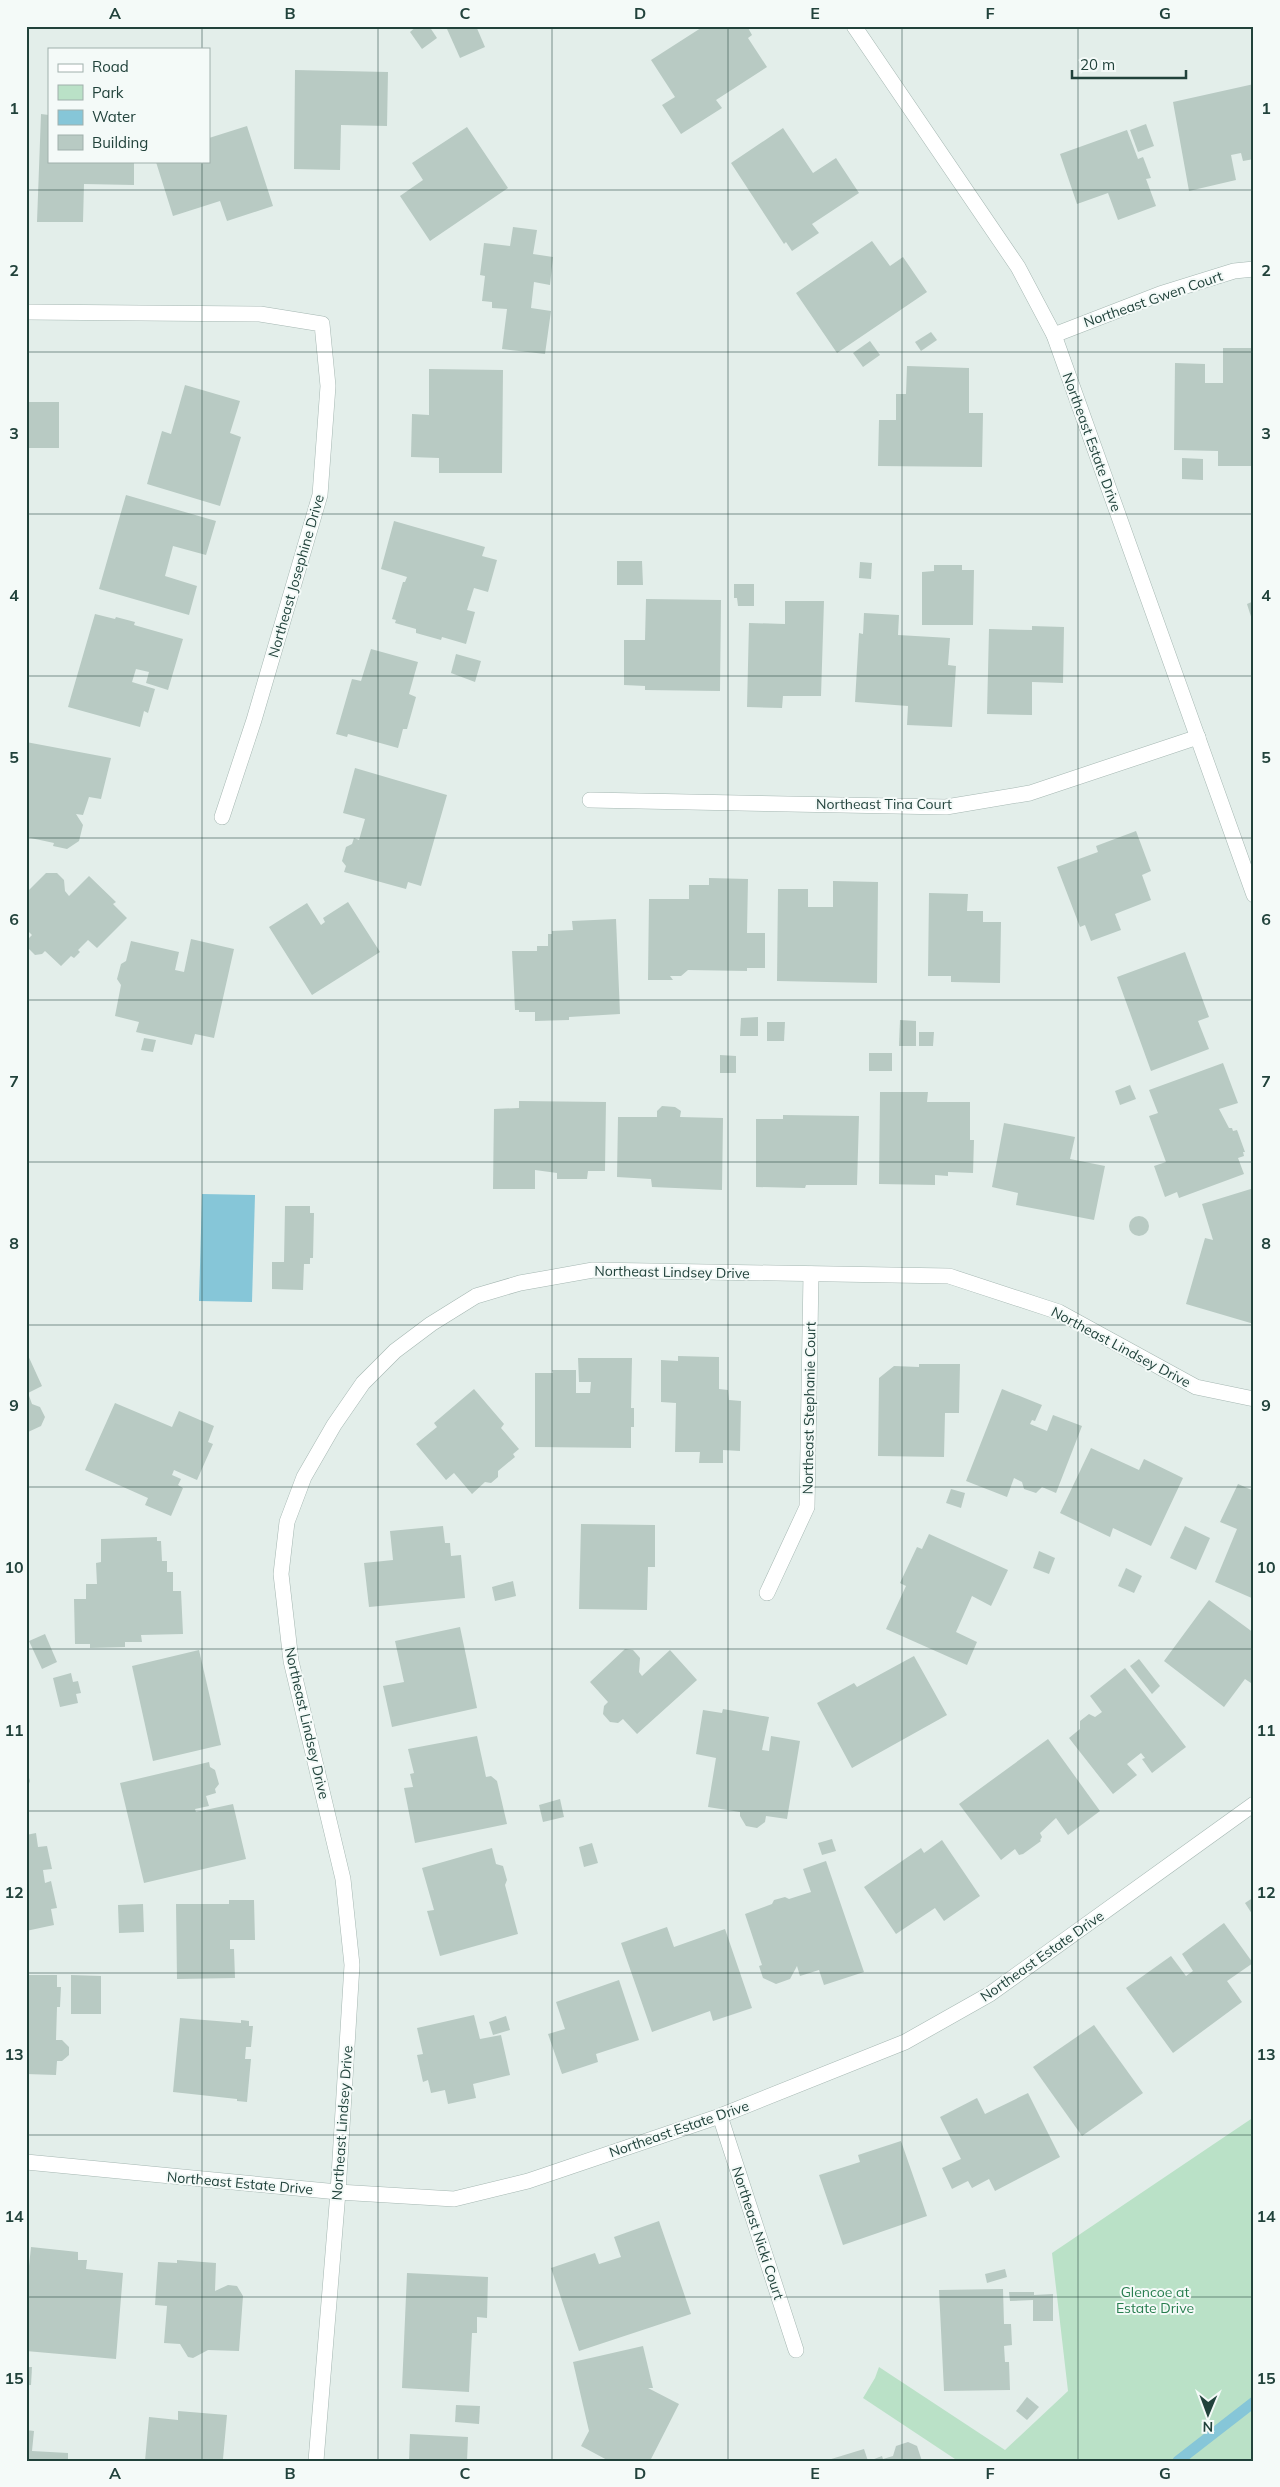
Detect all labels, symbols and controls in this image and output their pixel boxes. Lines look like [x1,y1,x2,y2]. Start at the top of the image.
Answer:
text: A [109,3,121,23]
text: B [284,3,296,23]
text: C [460,3,471,23]
text: D [634,3,646,23]
text: E [810,3,820,23]
text: F [985,3,995,23]
text: G [1159,3,1171,23]
legend [48,48,210,162]
scale bar [1072,48,1186,80]
text: 20 m [1080,55,1115,74]
text: Road [92,57,129,76]
text: Park [92,83,124,102]
text: 1 [9,98,19,118]
text: 1 [1261,98,1271,118]
text: Water [92,107,136,126]
text: Building [92,133,148,152]
text: 2 [9,260,19,280]
text: 2 [1261,260,1271,280]
street label: Northeast Gwen Court [1081,267,1225,331]
street label: Northeast Estate Drive [1058,370,1126,514]
text: 3 [9,423,19,443]
text: 3 [1261,423,1271,443]
street label: Northeast Josephine Drive [264,492,328,660]
text: 4 [9,585,19,605]
text: 4 [1261,585,1271,605]
text: 5 [9,747,19,767]
text: 5 [1261,747,1271,767]
street label: Northeast Tina Court [816,795,952,813]
text: 6 [9,909,19,929]
text: 6 [1261,909,1271,929]
text: 7 [9,1071,19,1091]
text: 7 [1261,1071,1271,1091]
text: 8 [9,1233,19,1253]
text: 8 [1261,1233,1271,1253]
street label: Northeast Lindsey Drive [594,1262,750,1282]
street label: Northeast Lindsey Drive [1048,1303,1194,1391]
street label: Northeast Stephanie Court [798,1321,820,1495]
text: 9 [9,1395,19,1415]
text: 9 [1261,1395,1271,1415]
text: 10 [4,1557,24,1577]
text: 10 [1256,1557,1276,1577]
street label: Northeast Lindsey Drive [281,1645,333,1801]
text: 11 [4,1720,24,1740]
text: 11 [1256,1720,1276,1740]
text: 12 [4,1882,24,1902]
text: 12 [1256,1882,1276,1902]
street label: Northeast Estate Drive [977,1907,1107,2005]
text: 13 [4,2044,24,2064]
text: 13 [1256,2044,1276,2064]
street label: Northeast Lindsey Drive [328,2045,356,2201]
street label: Northeast Estate Drive [607,2097,751,2161]
street label: Northeast Nicki Court [728,2164,788,2302]
street label: Northeast Estate Drive [166,2168,314,2198]
text: 14 [4,2206,24,2226]
text: 14 [1256,2206,1276,2226]
park label: Glencoe at Estate Drive [1116,2283,1194,2317]
text: 15 [4,2368,24,2388]
text: 15 [1256,2368,1276,2388]
north arrow [1182,2390,1232,2440]
text: N [1202,2418,1213,2436]
text: A [109,2463,121,2483]
text: B [284,2463,296,2483]
text: C [460,2463,471,2483]
text: D [634,2463,646,2483]
text: E [810,2463,820,2483]
text: F [985,2463,995,2483]
text: G [1159,2463,1171,2483]

